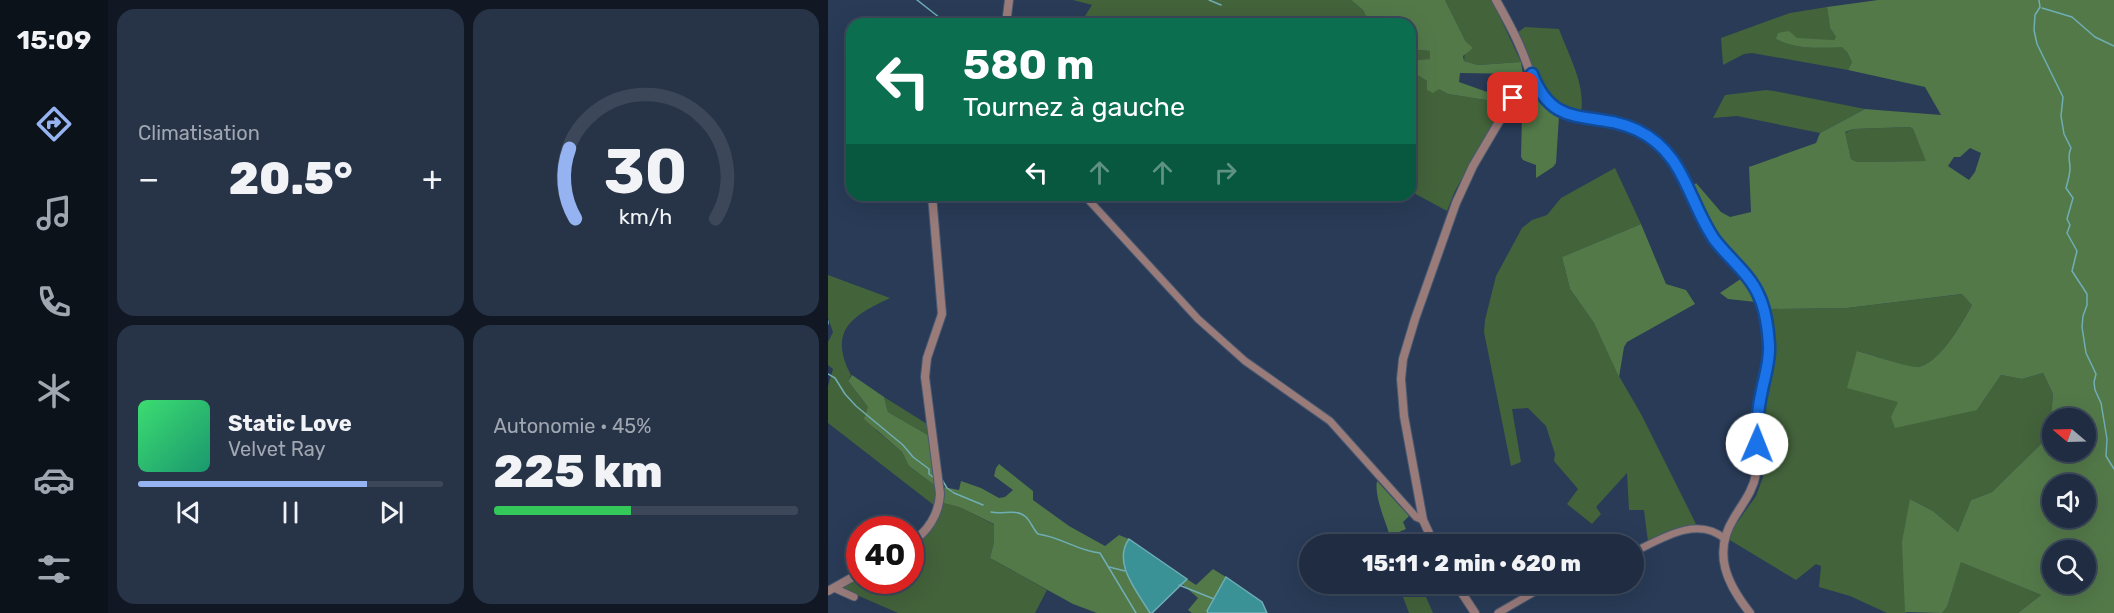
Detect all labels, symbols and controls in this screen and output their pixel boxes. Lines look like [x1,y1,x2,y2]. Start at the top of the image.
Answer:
text: 15:09 [17,24,91,56]
text: 580 m [963,40,1095,90]
icon: left [864,42,942,120]
pin [1487,72,1538,123]
icon: arrive [1496,81,1529,114]
text: Tournez à gauche [963,91,1185,123]
icon: directions [33,103,75,145]
text: Climatisation [138,121,260,145]
text: 30 [604,135,688,209]
text: 20.5° [229,152,353,205]
icon: left [1020,156,1053,189]
icon: ahead [1083,156,1116,189]
icon: ahead [1146,156,1179,189]
icon: right [1209,156,1242,189]
text: − [138,159,159,198]
text: + [422,159,443,198]
icon: music [33,192,75,234]
text: km/h [619,205,673,230]
icon: phone [33,281,75,323]
icon: climate [33,370,75,412]
north arrow [2042,408,2096,462]
map controls [2042,408,2096,594]
text: Static Love [228,410,352,437]
position arrow [1725,412,1789,476]
text: Autonomie · 45% [494,414,651,438]
text: Velvet Ray [228,437,326,461]
text: 225 km [494,445,663,498]
icon: car [33,459,75,501]
button: sound [2042,474,2096,528]
icon: previous [172,496,205,529]
icon: pause [274,496,307,529]
icon: next [375,496,408,529]
speed limit sign: 40 [846,516,924,594]
button: search [2042,540,2096,594]
icon: filters [33,548,75,590]
text: 15:11 · 2 min · 620 m [1362,550,1581,577]

